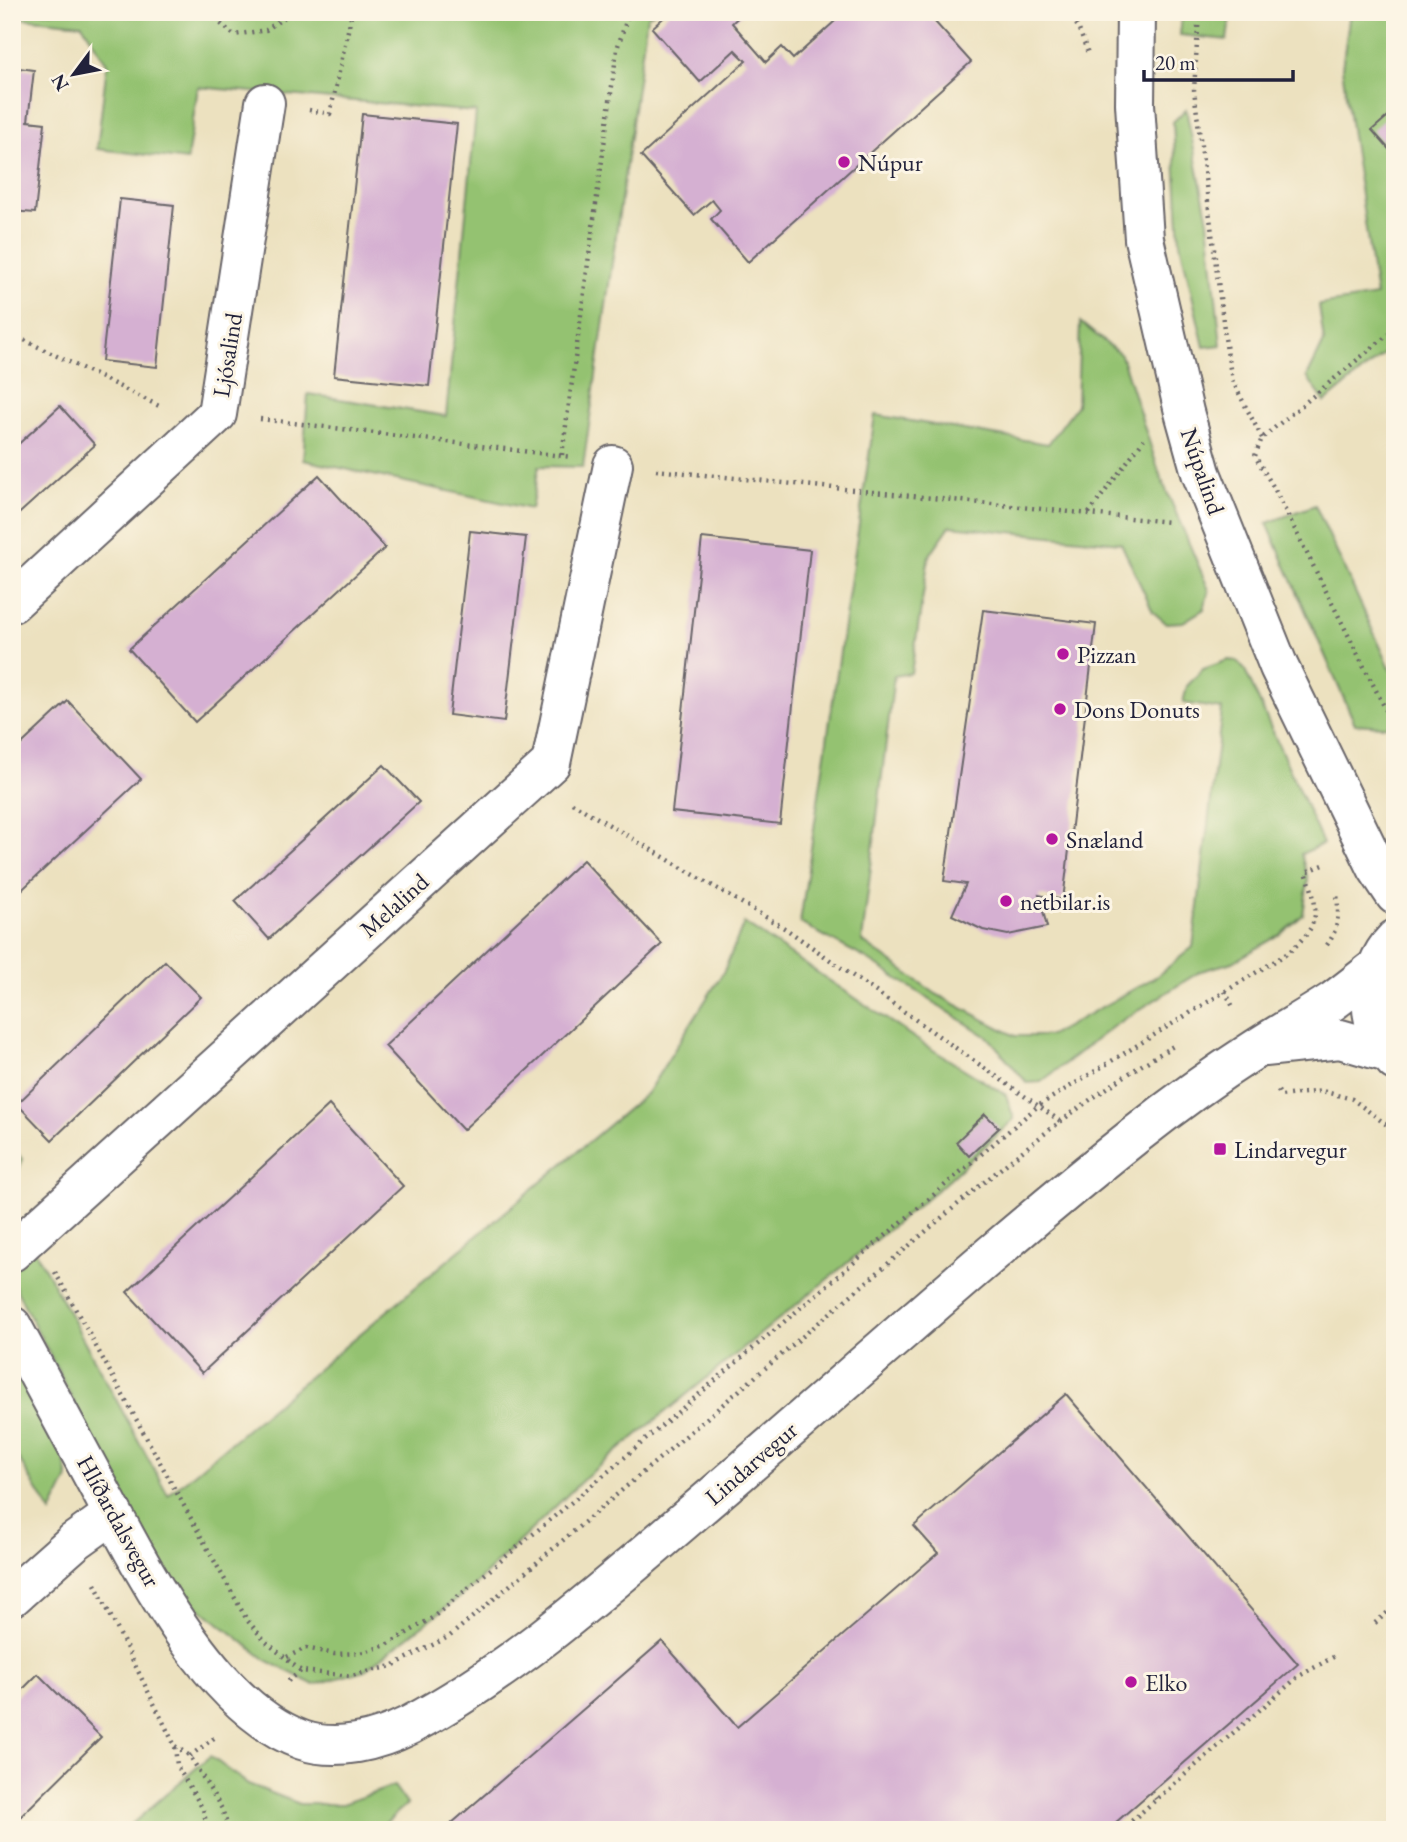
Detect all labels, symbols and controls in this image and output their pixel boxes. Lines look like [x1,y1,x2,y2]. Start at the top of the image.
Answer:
north arrow [38,38,108,108]
scale bar [1144,38,1293,82]
text: 20 m [1155,49,1196,76]
text: N [45,69,75,96]
place label: Núpur [858,147,923,178]
marker: Núpur [836,154,852,170]
street label: Ljósalind [205,310,249,399]
street label: Núpalind [1174,424,1233,519]
place label: Pizzan [1077,639,1137,670]
marker: Pizzan [1055,646,1071,662]
place label: Dons Donuts [1074,694,1200,725]
marker: Dons Donuts [1052,701,1068,717]
place label: Snæland [1066,824,1144,855]
marker: Snæland [1044,831,1060,847]
street label: Melalind [353,865,436,944]
place label: netbilar.is [1020,886,1110,917]
marker: netbilar.is [998,893,1014,909]
place label: Lindarvegur [1234,1134,1347,1165]
marker: Lindarvegur [1212,1141,1228,1157]
street label: Lindarvegur [698,1414,804,1512]
street label: Hlíðardalsvegur [70,1450,168,1592]
place label: Elko [1145,1667,1188,1698]
marker: Elko [1123,1674,1139,1690]

